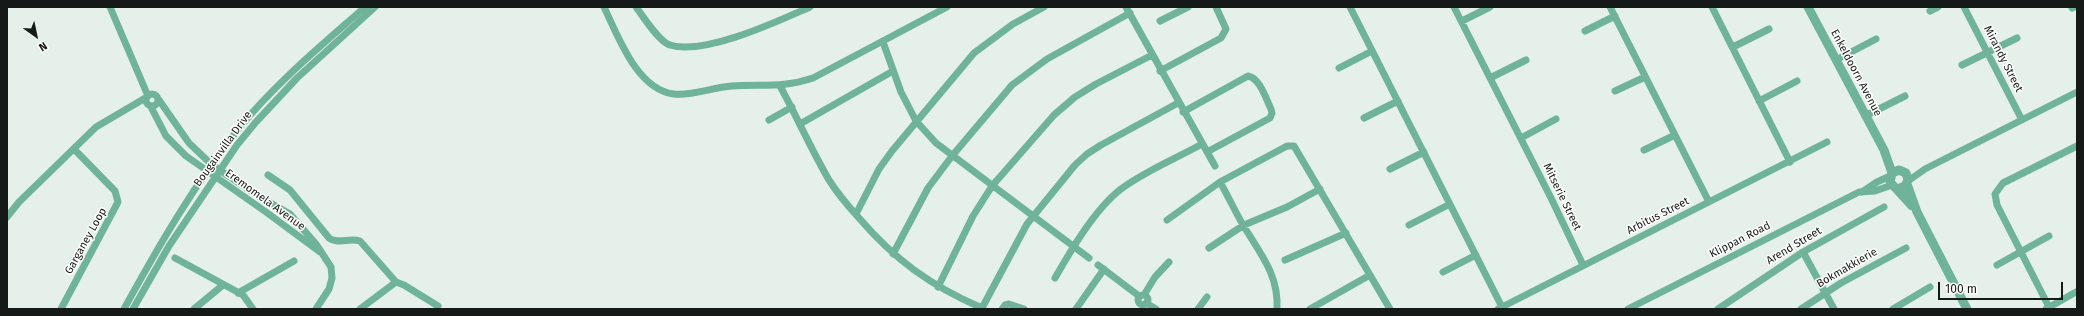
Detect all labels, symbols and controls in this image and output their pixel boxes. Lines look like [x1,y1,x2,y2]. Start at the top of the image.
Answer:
north arrow [16,16,56,56]
street label: Mirandy Street [1981,24,2025,94]
street label: Enkeldoorn Avenue [1828,27,1884,119]
text: N [36,39,49,54]
street label: Bougainvilla Drive [191,109,255,189]
street label: Mitserie Street [1540,161,1584,233]
street label: Eremomela Avenue [222,167,308,233]
street label: Arbitus Street [1625,195,1691,237]
street label: Garganey Loop [62,206,110,276]
street label: Klippan Road [1707,219,1773,261]
street label: Arend Street [1764,224,1824,268]
street label: Bokmakkierie [1814,245,1880,291]
scale bar [1940,274,2065,300]
text: 100 m [1945,282,1977,296]

